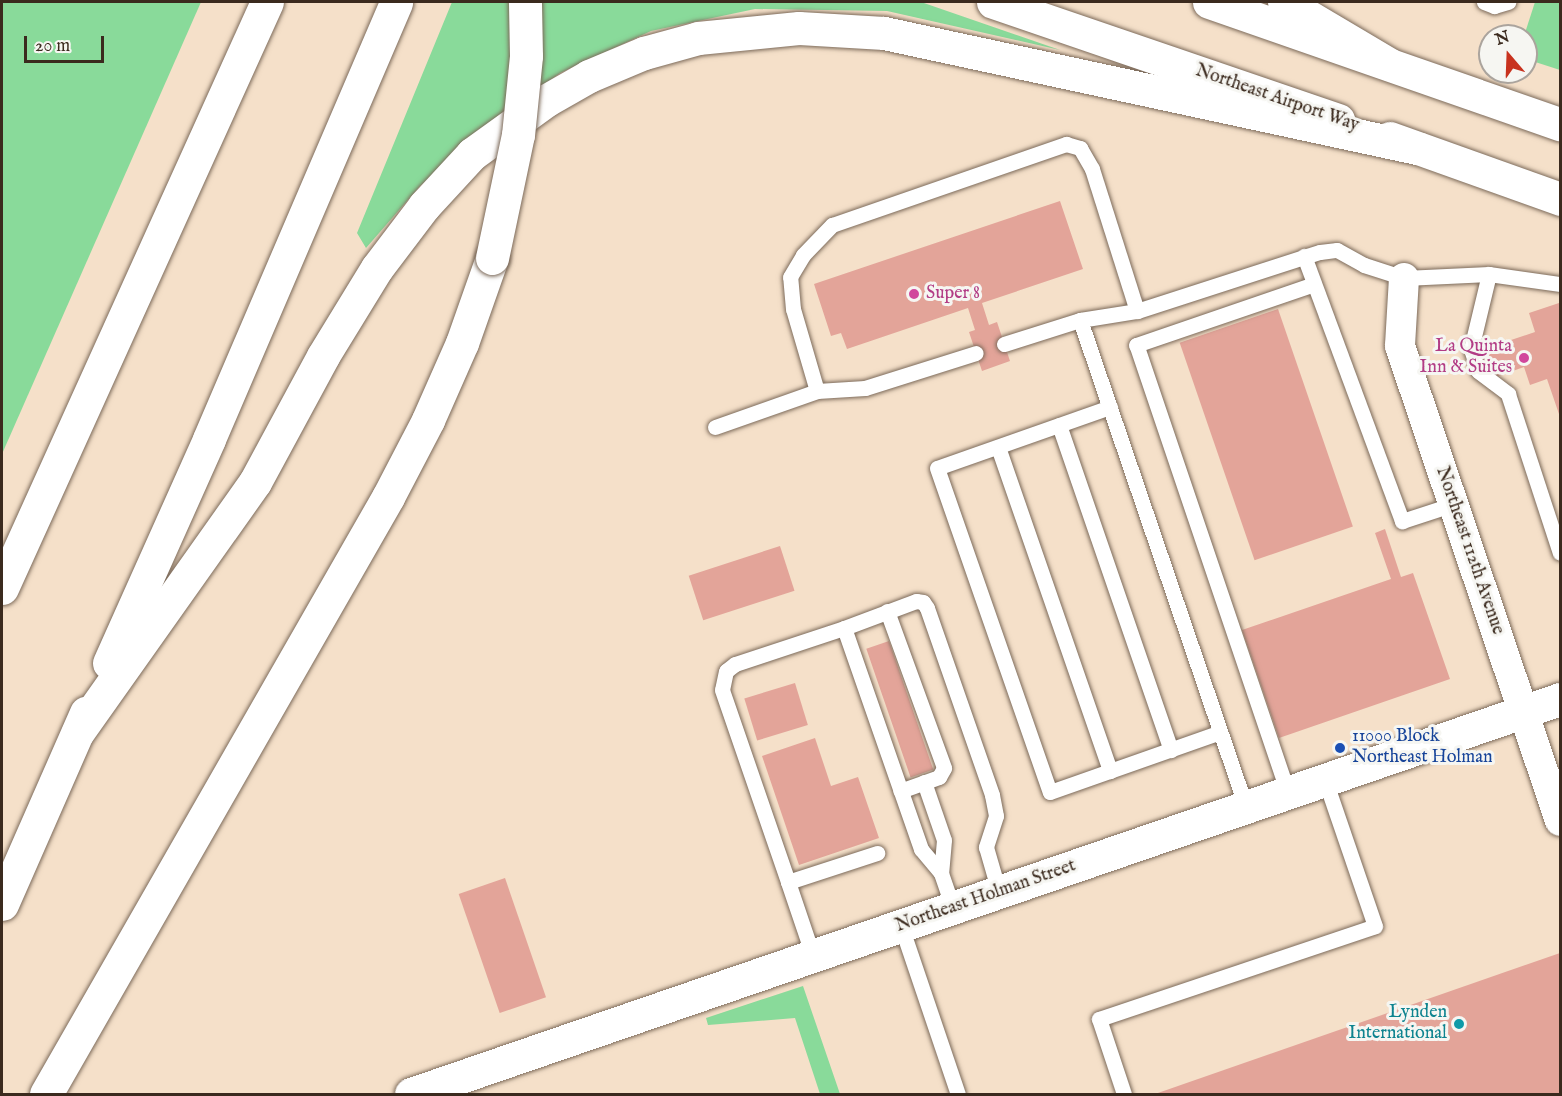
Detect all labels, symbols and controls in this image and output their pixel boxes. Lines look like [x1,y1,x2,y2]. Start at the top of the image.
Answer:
scale bar [27,24,106,62]
north arrow [1478,24,1538,84]
text: N [1493,27,1513,51]
text: 20 m [35,35,70,58]
street label: Northeast Airport Way [1192,61,1362,137]
place label: Super 8 [926,283,980,305]
marker: Super 8 [907,287,921,301]
place label: La Quinta Inn & Suites [1420,337,1512,380]
marker: La Quinta Inn & Suites [1517,351,1531,365]
street label: Northeast 112th Avenue [1430,464,1508,638]
place label: 11000 Block Northeast Holman [1352,727,1493,770]
marker: 11000 Block Northeast Holman [1333,741,1347,755]
street label: Northeast Holman Street [893,856,1079,938]
place label: Lynden International [1348,1003,1447,1046]
marker: Lynden International [1452,1017,1466,1031]

